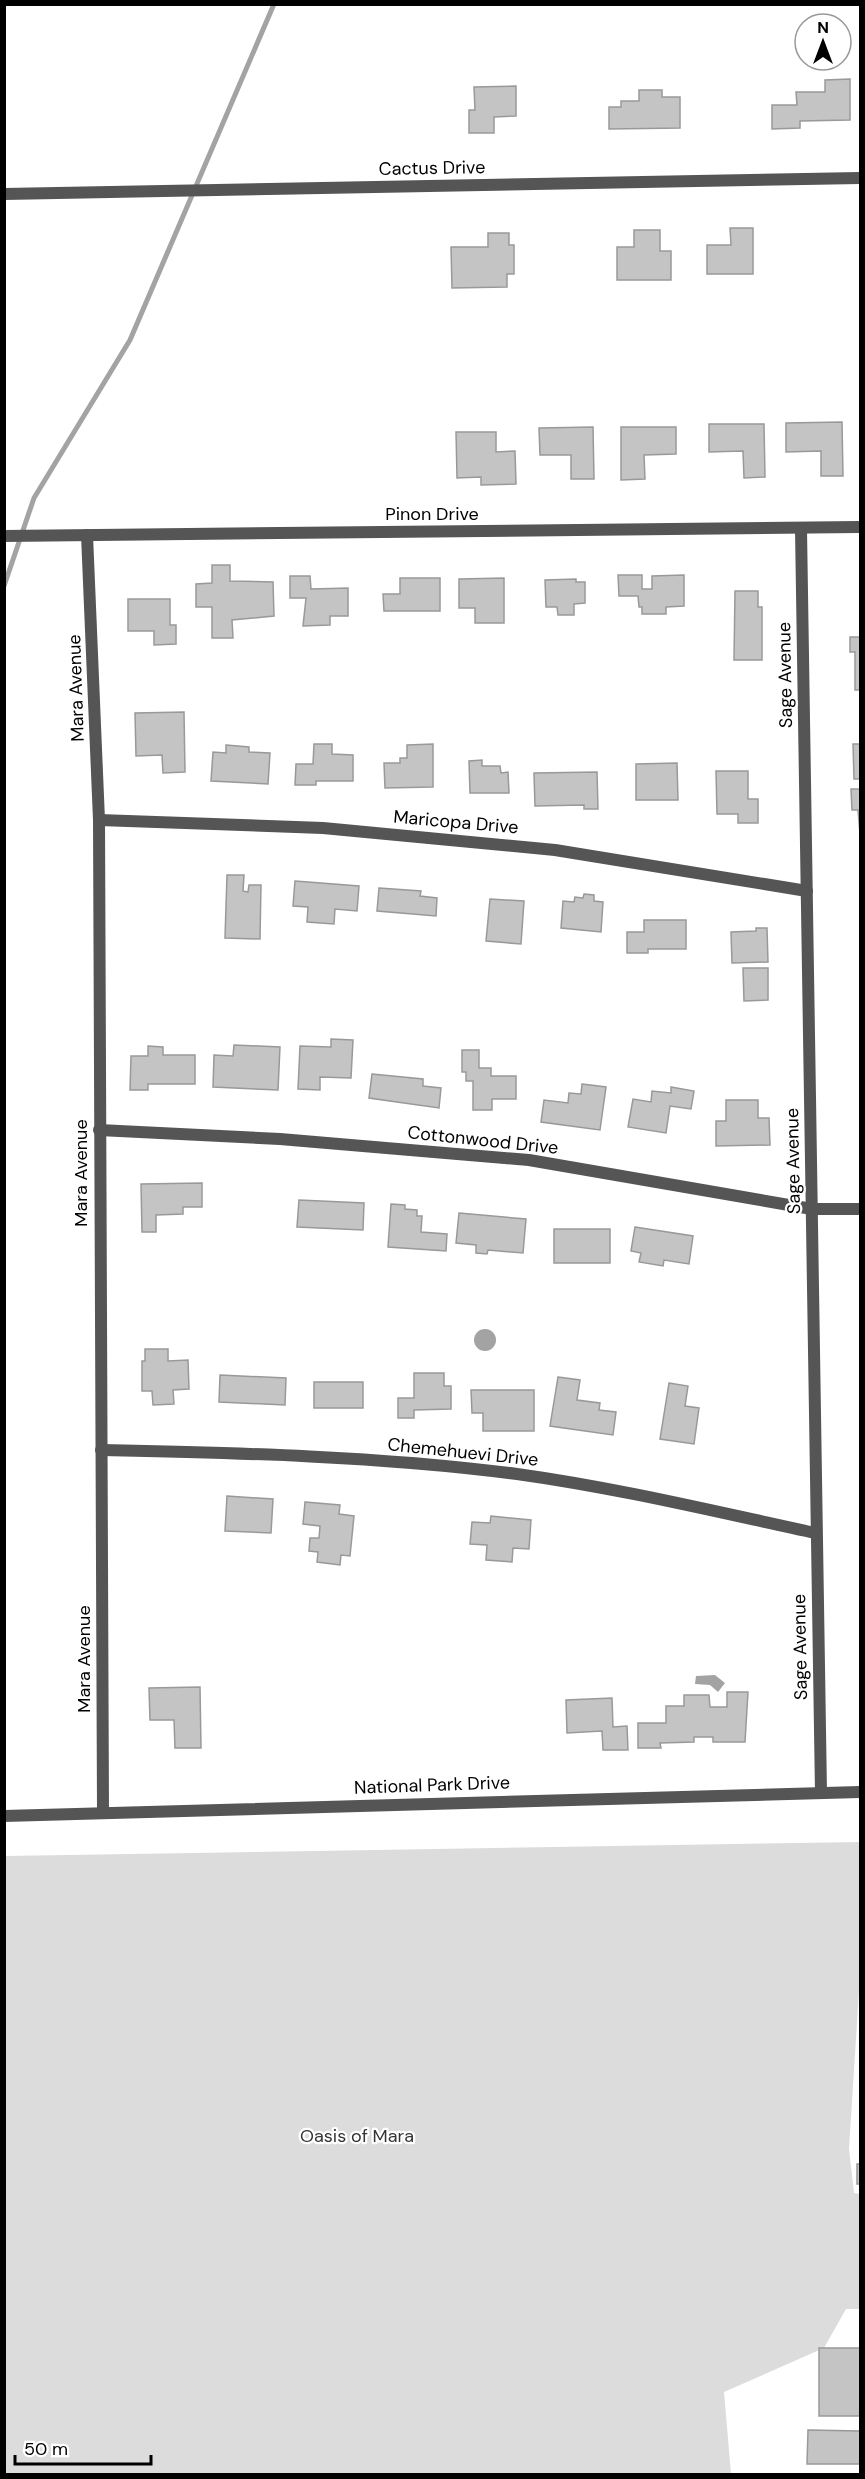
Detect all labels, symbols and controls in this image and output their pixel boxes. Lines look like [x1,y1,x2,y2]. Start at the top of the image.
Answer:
north arrow [793,12,853,72]
text: N [817,17,829,38]
street label: Cactus Drive [379,155,485,181]
street label: Pinon Drive [385,502,479,526]
street label: Sage Avenue [772,622,798,728]
street label: Mara Avenue [62,634,90,742]
street label: Maricopa Drive [393,805,519,839]
street label: Sage Avenue [780,1108,806,1214]
street label: Mara Avenue [69,1119,93,1227]
street label: Cottonwood Drive [406,1120,560,1160]
street label: Chemehuevi Drive [386,1432,540,1472]
street label: Sage Avenue [787,1594,813,1700]
street label: Mara Avenue [72,1605,96,1713]
street label: National Park Drive [354,1770,510,1800]
park label: Oasis of Mara [300,2124,414,2148]
scale bar [15,2428,152,2466]
text: 50 m [24,2437,68,2461]

